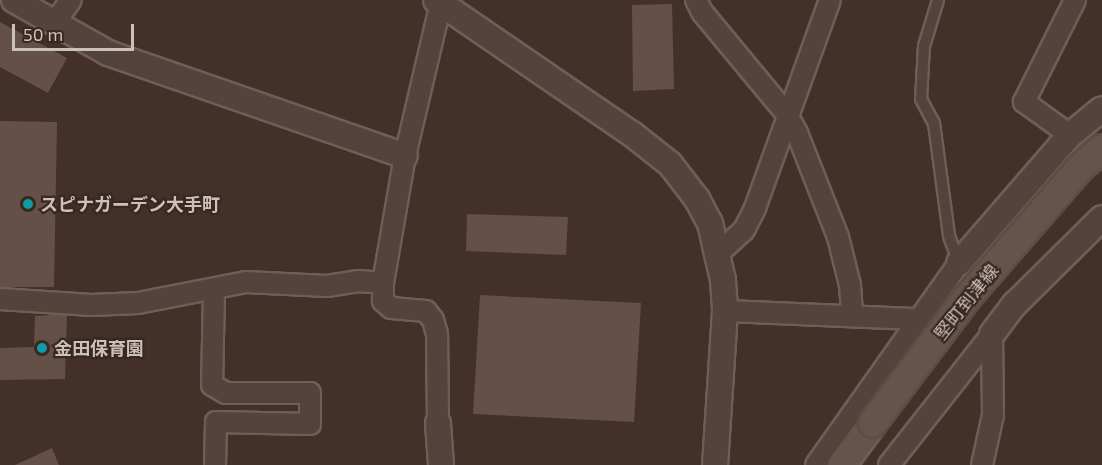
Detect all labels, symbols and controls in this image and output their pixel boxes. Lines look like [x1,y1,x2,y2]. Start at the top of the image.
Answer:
scale bar [15,12,136,50]
text: 50 m [23,23,63,45]
place label: スピナガーデン大手町 [40,193,220,215]
marker: スピナガーデン大手町 [21,197,35,211]
street label: 堅町到津線 [929,260,1003,344]
place label: 金田保育園 [54,337,144,359]
marker: 金田保育園 [35,341,49,355]

